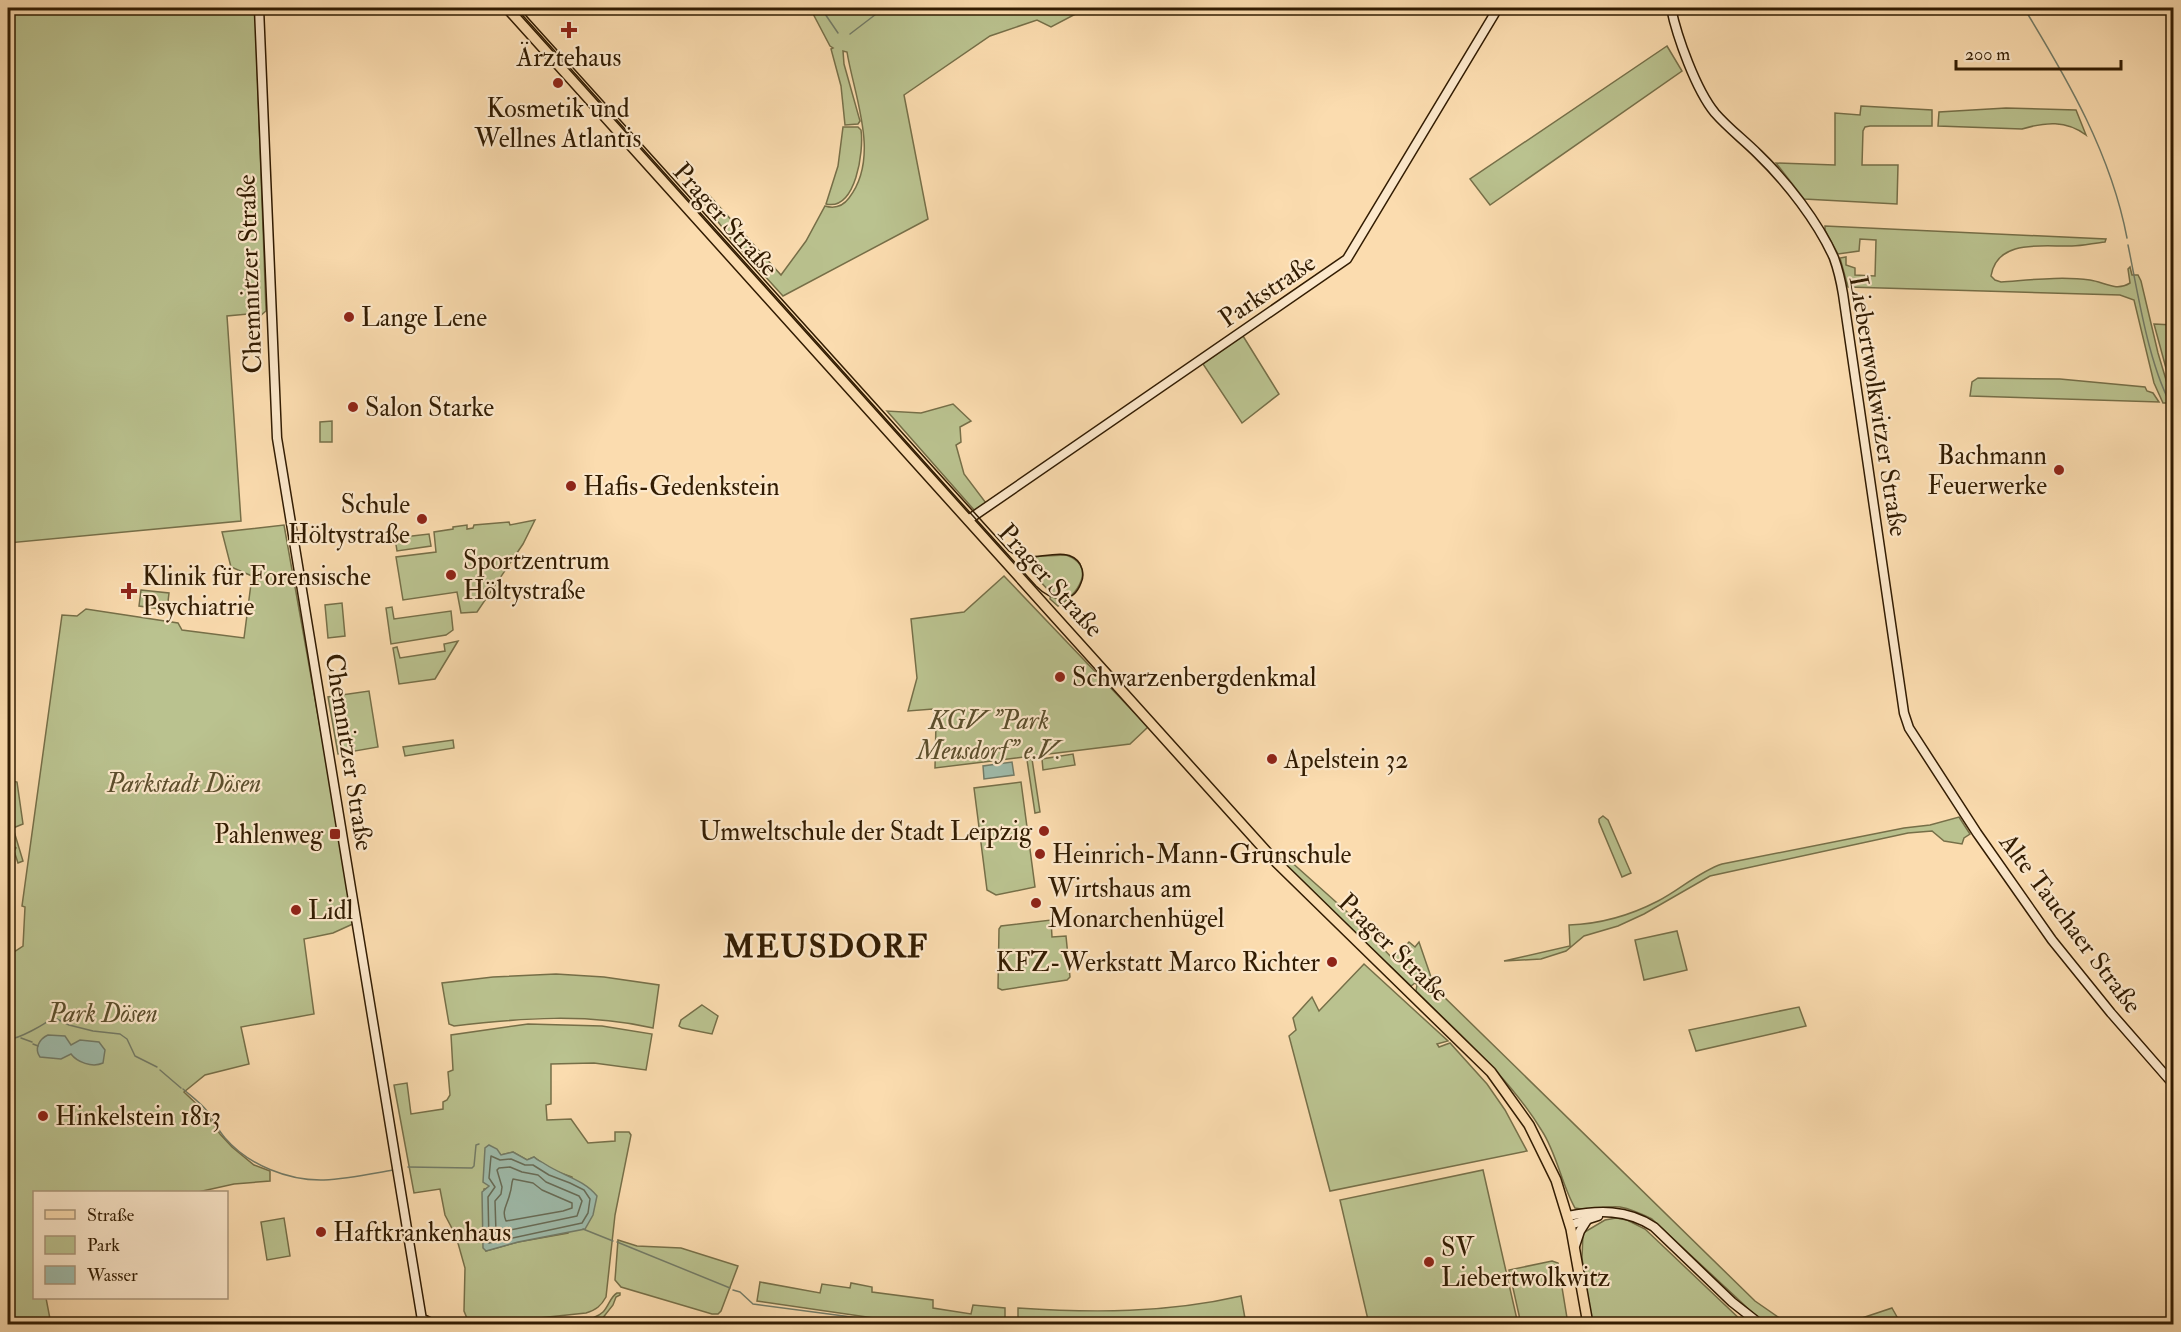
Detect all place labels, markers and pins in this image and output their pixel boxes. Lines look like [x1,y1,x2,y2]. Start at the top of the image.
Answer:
marker: Ärztehaus [560,21,578,39]
place label: Ärztehaus [516,41,621,74]
marker: Kosmetik und Wellnes Atlantis [551,76,565,90]
place label: Kosmetik und Wellnes Atlantis [474,93,641,155]
place label: Lange Lene [361,302,487,334]
marker: Lange Lene [342,310,356,324]
place label: Salon Starke [365,392,494,424]
marker: Salon Starke [346,400,360,414]
place label: Bachmann Feuerwerke [1927,440,2047,502]
marker: Bachmann Feuerwerke [2052,463,2066,477]
place label: Hafis-Gedenkstein [583,471,780,503]
marker: Hafis-Gedenkstein [564,479,578,493]
place label: Schule Höltystraße [288,489,410,551]
marker: Schule Höltystraße [415,512,429,526]
place label: Sportzentrum Höltystraße [463,545,610,607]
place label: Klinik für Forensische Psychiatrie [142,561,371,623]
marker: Sportzentrum Höltystraße [444,568,458,582]
marker: Klinik für Forensische Psychiatrie [120,582,138,600]
place label: Schwarzenbergdenkmal [1072,662,1317,694]
marker: Schwarzenbergdenkmal [1053,670,1067,684]
place label: Apelstein 32 [1283,744,1408,777]
marker: Apelstein 32 [1265,752,1279,766]
place label: Umweltschule der Stadt Leipzig [699,816,1033,849]
place label: Pahlenweg [214,819,324,851]
marker: Umweltschule der Stadt Leipzig [1037,824,1051,838]
marker: Pahlenweg [328,827,342,841]
place label: Heinrich-Mann-Grunschule [1052,839,1352,871]
marker: Heinrich-Mann-Grunschule [1033,847,1047,861]
place label: Wirtshaus am Monarchenhügel [1047,873,1225,935]
place label: Lidl [308,895,353,927]
marker: Wirtshaus am Monarchenhügel [1029,896,1043,910]
marker: Lidl [289,903,303,917]
place label: KFZ-Werkstatt Marco Richter [996,947,1320,979]
marker: KFZ-Werkstatt Marco Richter [1325,955,1339,969]
place label: Hinkelstein 1813 [55,1101,221,1133]
marker: Hinkelstein 1813 [36,1109,50,1123]
place label: Haftkrankenhaus [333,1217,511,1249]
marker: Haftkrankenhaus [314,1225,328,1239]
place label: SV Liebertwolkwitz [1441,1232,1611,1294]
marker: SV Liebertwolkwitz [1422,1255,1436,1269]

